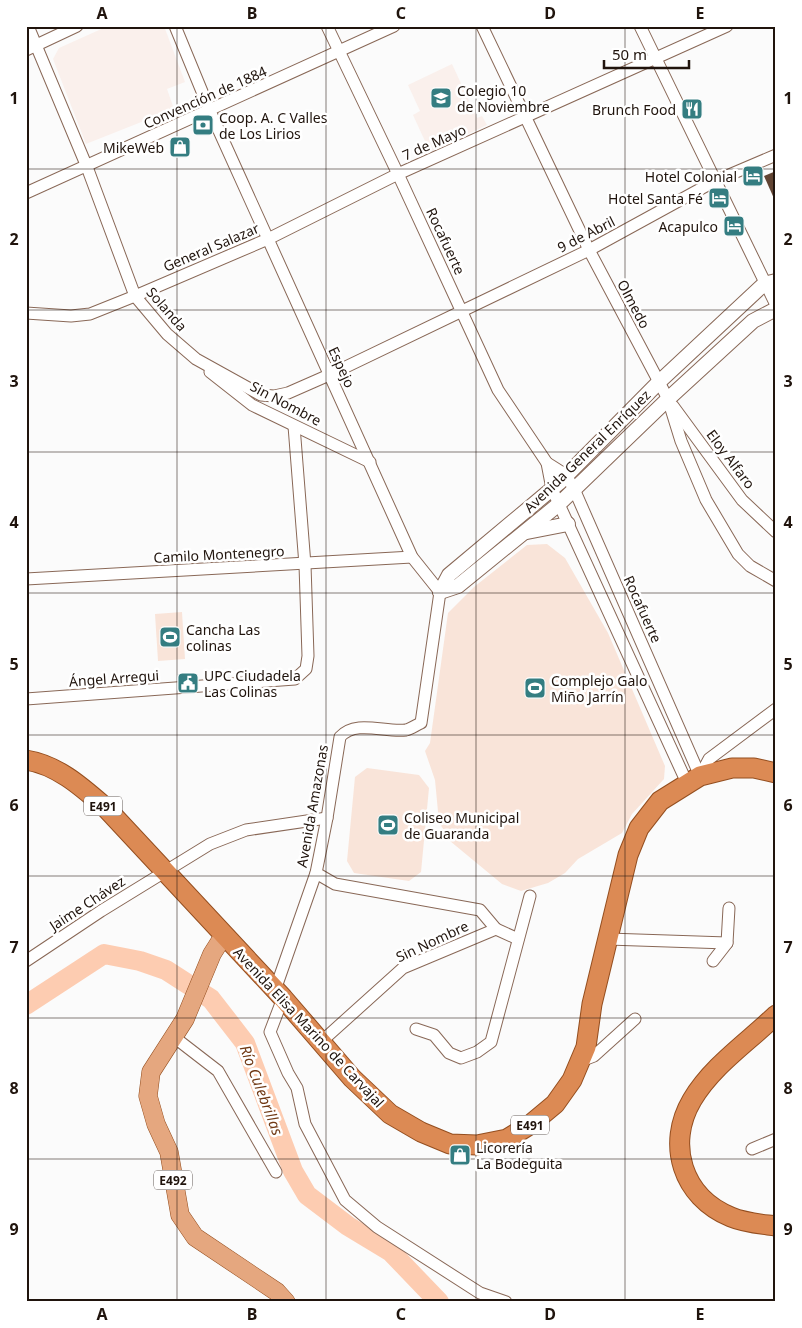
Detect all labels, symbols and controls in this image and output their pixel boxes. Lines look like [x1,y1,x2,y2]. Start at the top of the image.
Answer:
text: A [96,2,108,24]
text: B [247,2,257,24]
text: C [396,2,406,24]
text: D [544,2,556,24]
text: E [696,2,705,24]
scale bar [604,38,690,70]
text: 50 m [612,44,647,64]
street label: Convención de 1884 [140,61,270,133]
place label: Colegio 10 de Noviembre [457,81,550,116]
school or university icon: Colegio 10 de Noviembre [429,86,453,110]
text: 1 [9,87,19,109]
text: 1 [783,87,793,109]
restaurant icon: Brunch Food [680,97,704,121]
place label: Brunch Food [592,100,676,119]
place label: Coop. A. C Valles de Los Lirios [219,108,328,143]
bank icon: Coop. A. C Valles de Los Lirios [191,113,215,137]
street label: 7 de Mayo [399,119,469,165]
shop icon: MikeWeb [168,135,192,159]
place label: MikeWeb [103,138,164,157]
hotel icon: Hotel Colonial [741,164,765,188]
place label: Hotel Colonial [645,167,737,186]
hotel icon: Hotel Santa Fé [707,186,731,210]
place label: Hotel Santa Fé [608,189,703,208]
street label: Rocafuerte [422,204,470,278]
street label: 9 de Abril [554,211,618,257]
hotel icon: Acapulco [722,214,746,238]
place label: Acapulco [658,217,718,236]
street label: General Salazar [160,218,262,276]
text: 2 [9,228,19,250]
text: 2 [783,228,793,250]
street label: Olmedo [613,276,655,332]
street label: Solanda [143,283,191,335]
street label: Espejo [324,343,360,391]
text: 3 [9,370,19,392]
text: 3 [783,370,793,392]
street label: Sin Nombre [247,376,325,430]
street label: Avenida General Enríquez [520,385,655,517]
street label: Eloy Alfaro [702,425,760,493]
text: 4 [9,511,19,533]
text: 4 [783,511,793,533]
street label: Camilo Montenegro [153,541,285,567]
street label: Rocafuerte [620,572,666,646]
place label: Cancha Las colinas [186,620,260,655]
sports icon: Cancha Las colinas [158,625,182,649]
text: 5 [9,653,19,675]
text: 5 [783,653,793,675]
street label: Ángel Arregui [68,665,160,691]
place label: UPC Ciudadela Las Colinas [204,666,301,701]
public building icon: UPC Ciudadela Las Colinas [176,671,200,695]
place label: Complejo Galo Miño Jarrín [551,671,647,706]
sports icon: Complejo Galo Miño Jarrín [523,676,547,700]
street label: Avenida Amazonas [292,743,332,869]
text: 6 [9,794,19,816]
text: 6 [783,794,793,816]
road number: E491 [84,796,122,816]
place label: Coliseo Municipal de Guaranda [404,808,519,843]
sports icon: Coliseo Municipal de Guaranda [376,813,400,837]
street label: Jaime Chávez [44,871,129,936]
street label: Sin Nombre [393,916,471,966]
text: 7 [9,936,19,958]
text: 7 [783,936,793,958]
street label: Avenida Elisa Marino de Carvajal [229,943,389,1111]
water label: Río Culebrillas [236,1042,289,1138]
text: 8 [9,1077,19,1099]
text: 8 [783,1077,793,1099]
road number: E491 [511,1116,549,1134]
place label: Licorería La Bodeguita [476,1138,563,1173]
shop icon: Licorería La Bodeguita [448,1143,472,1167]
road number: E492 [154,1170,192,1190]
text: 9 [9,1218,19,1240]
text: 9 [783,1218,793,1240]
text: A [96,1303,108,1325]
text: B [247,1303,257,1325]
text: C [396,1303,406,1325]
text: D [544,1303,556,1325]
text: E [696,1303,705,1325]

